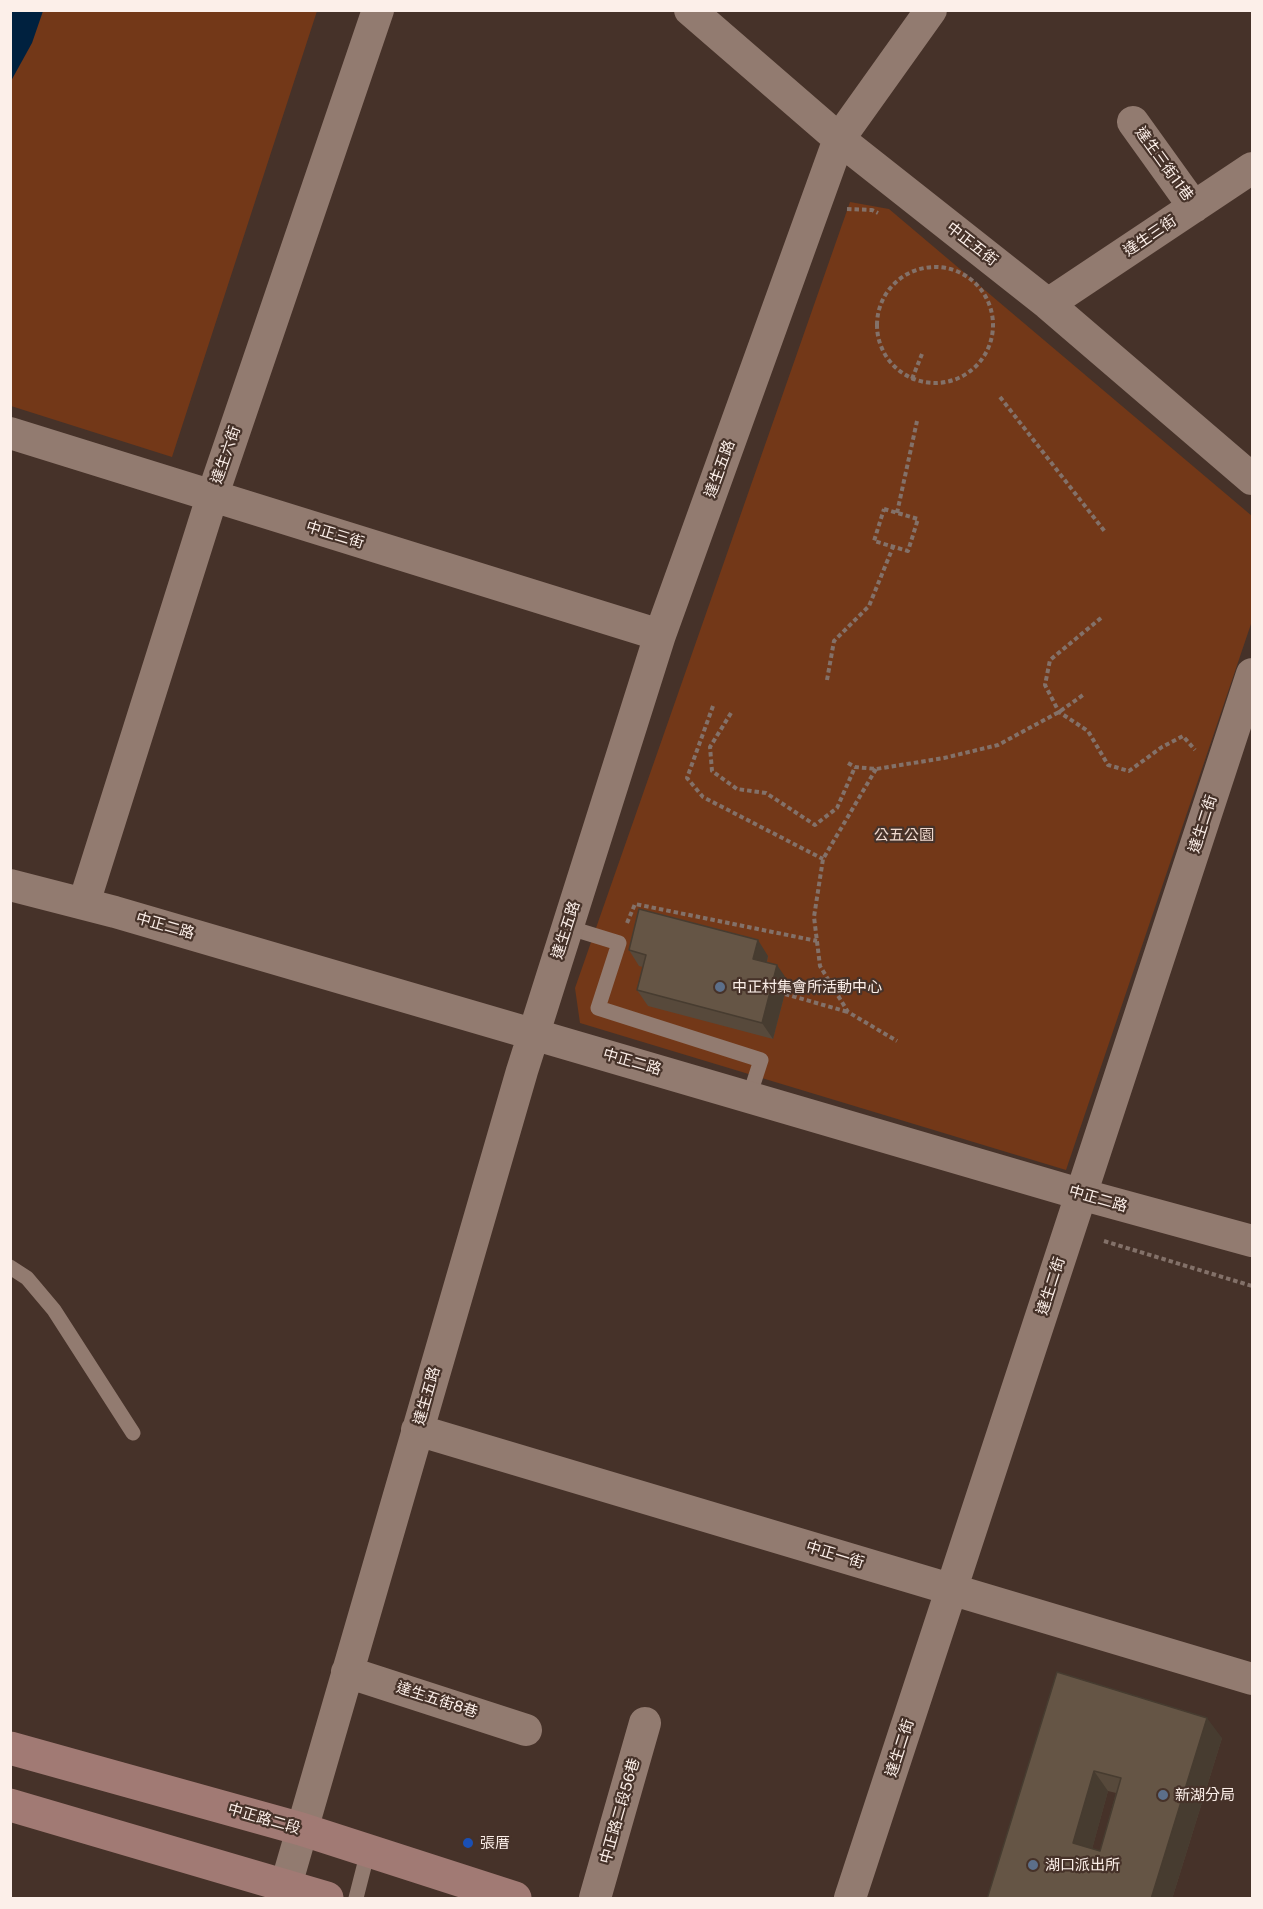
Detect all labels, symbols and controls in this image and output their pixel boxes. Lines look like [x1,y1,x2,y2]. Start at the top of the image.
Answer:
street label: 達生三街11巷 [1131,123,1197,205]
street label: 達生三街 [1120,212,1180,260]
street label: 中正五街 [943,218,1001,270]
street label: 達生六街 [208,424,244,486]
street label: 達生五路 [701,438,739,500]
street label: 中正三街 [304,518,366,552]
street label: 達生二街 [1185,793,1221,855]
park label: 公五公園 [874,826,934,844]
street label: 達生五路 [548,899,584,961]
street label: 中正二路 [134,909,196,943]
place label: 中正村集會所活動中心 [732,978,882,996]
marker: 中正村集會所活動中心 [713,980,727,994]
street label: 中正二路 [601,1045,663,1079]
street label: 中正二路 [1067,1182,1129,1216]
street label: 達生二街 [1033,1255,1069,1317]
street label: 達生五路 [410,1365,444,1427]
street label: 中正一街 [804,1538,866,1572]
street label: 達生五街8巷 [394,1678,480,1722]
street label: 達生二街 [882,1717,918,1779]
street label: 中正路二段56巷 [596,1756,644,1866]
place label: 新湖分局 [1175,1786,1235,1804]
marker: 新湖分局 [1156,1788,1170,1802]
street label: 中正路二段 [225,1800,303,1838]
place label: 張厝 [480,1834,510,1852]
marker: 張厝 [461,1836,475,1850]
place label: 湖口派出所 [1045,1856,1120,1874]
marker: 湖口派出所 [1026,1858,1040,1872]

